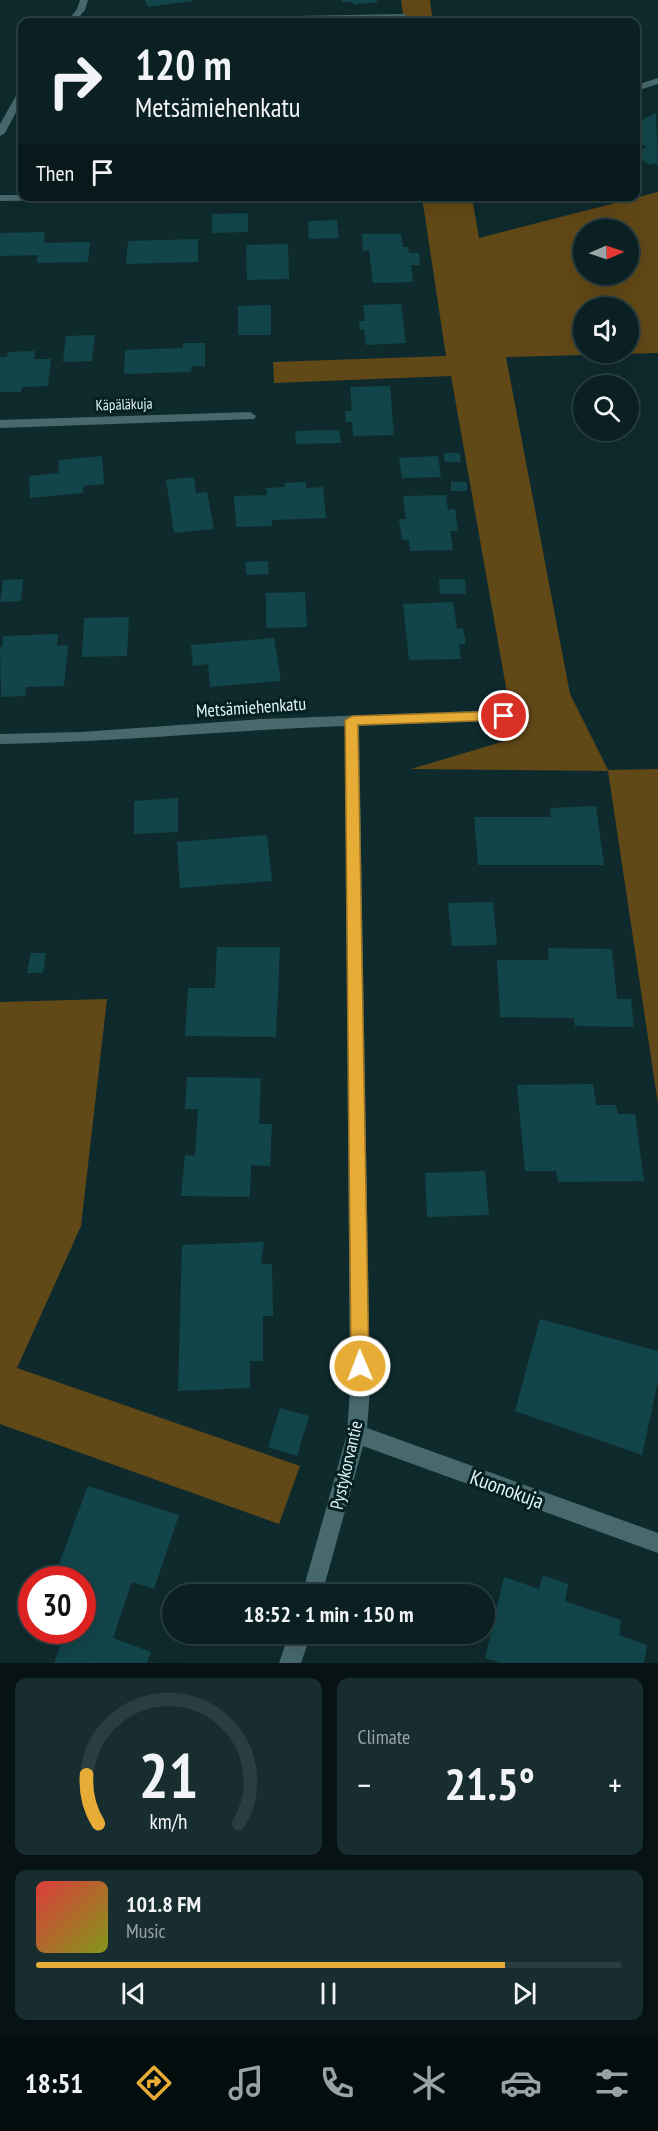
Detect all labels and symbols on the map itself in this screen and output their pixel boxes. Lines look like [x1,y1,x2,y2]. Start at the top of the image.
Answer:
north arrow [573,219,639,285]
street label: Käpäläkuja [95,394,153,414]
pin [478,690,529,741]
street label: Metsämiehenkatu [195,692,307,722]
position arrow [328,1334,392,1398]
street label: Pystykorvantie [325,1418,367,1512]
street label: Kuonokuja [466,1463,548,1515]
speed limit sign: 30 [18,1566,96,1644]

